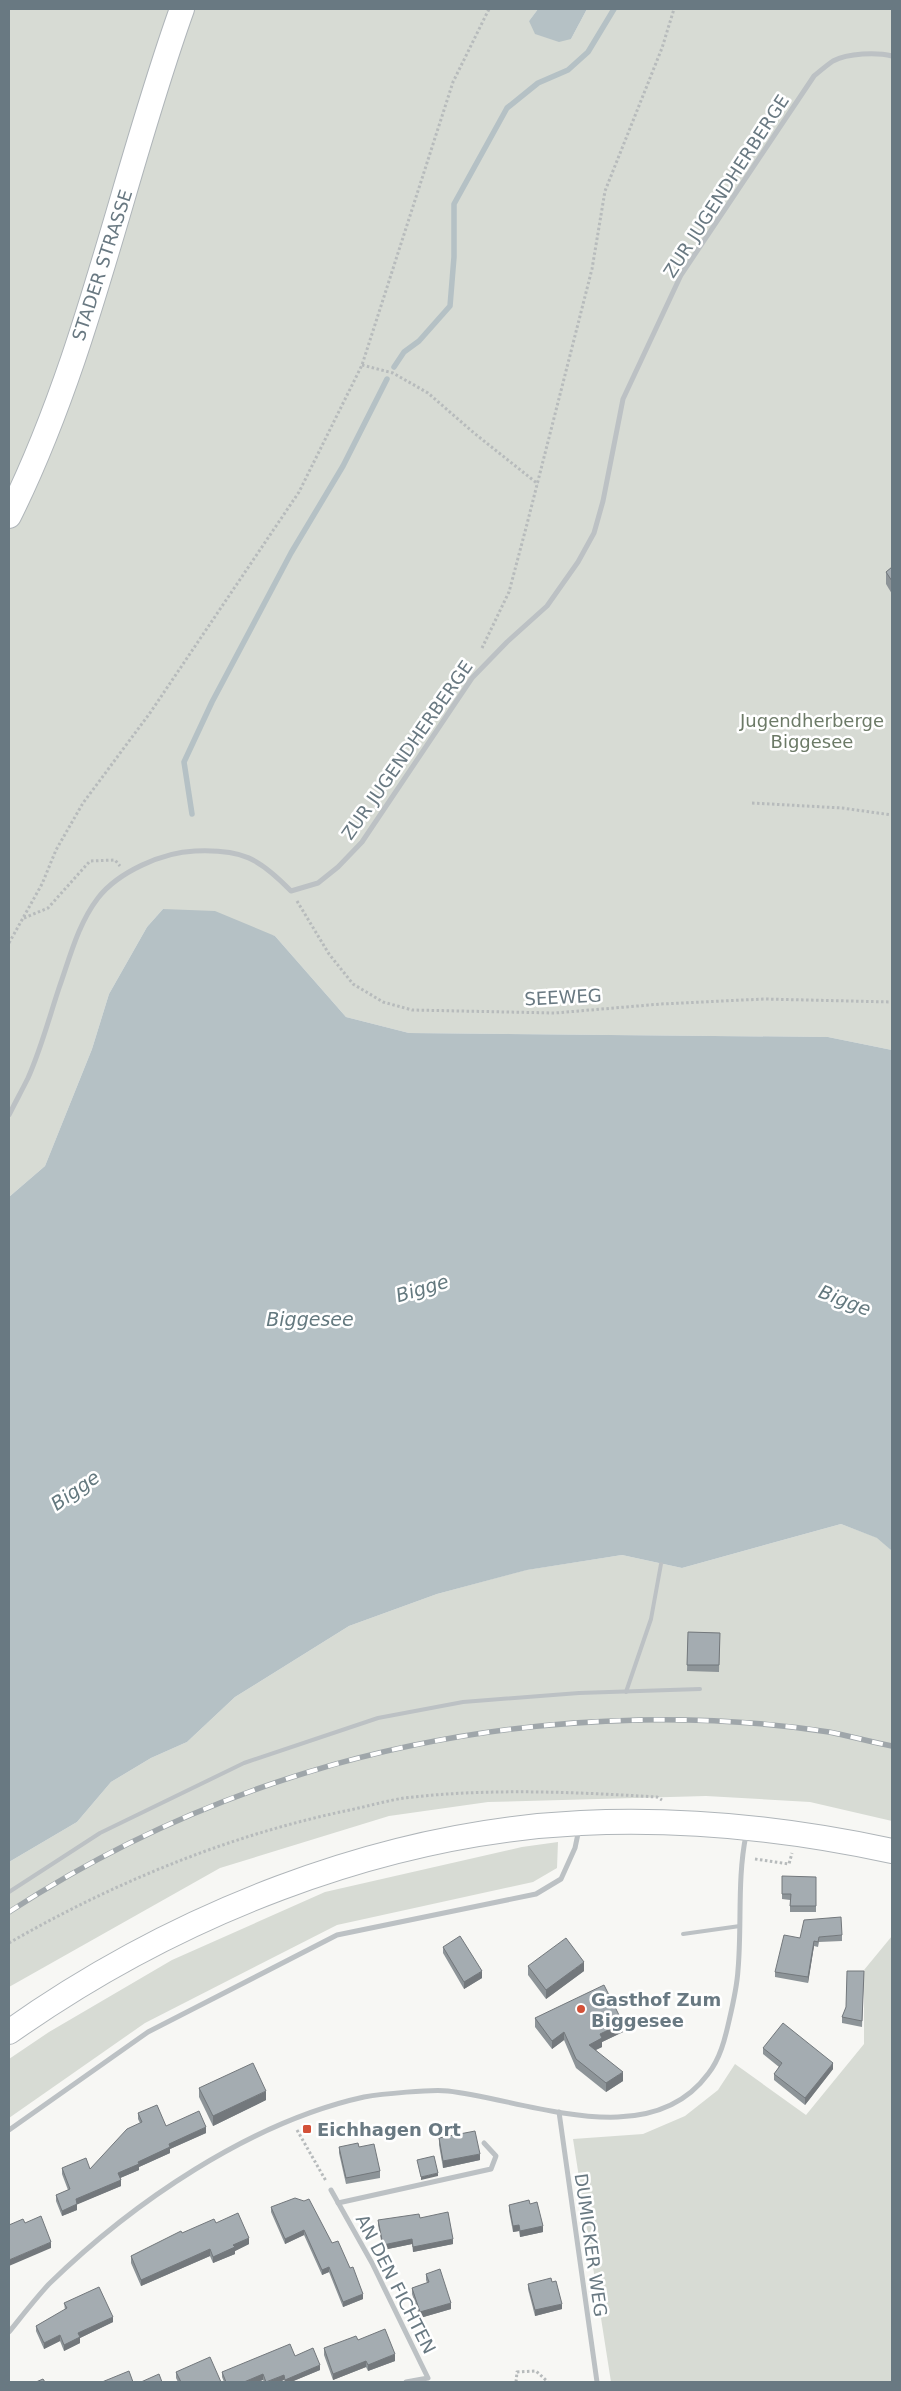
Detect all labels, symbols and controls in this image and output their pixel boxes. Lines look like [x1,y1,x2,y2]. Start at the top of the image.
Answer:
street label: ZUR JUGENDHERBERGE [659,91,793,281]
street label: STADER STRASSE [68,187,136,343]
street label: ZUR JUGENDHERBERGE [337,656,477,844]
park label: Jugendherberge Biggesee [739,710,884,752]
street label: SEEWEG [524,984,602,1010]
water label: Bigge [393,1270,451,1306]
water label: Bigge [816,1280,874,1320]
water label: Biggesee [266,1308,354,1330]
water label: Bigge [47,1465,103,1515]
place label: Gasthof Zum Biggesee [591,1989,721,2031]
marker: Gasthof Zum Biggesee [575,2003,587,2015]
place label: Eichhagen Ort [317,2119,461,2140]
marker: Eichhagen Ort [301,2123,313,2135]
street label: DUMICKER WEG [571,2172,611,2318]
street label: AN DEN FICHTEN [352,2211,440,2357]

